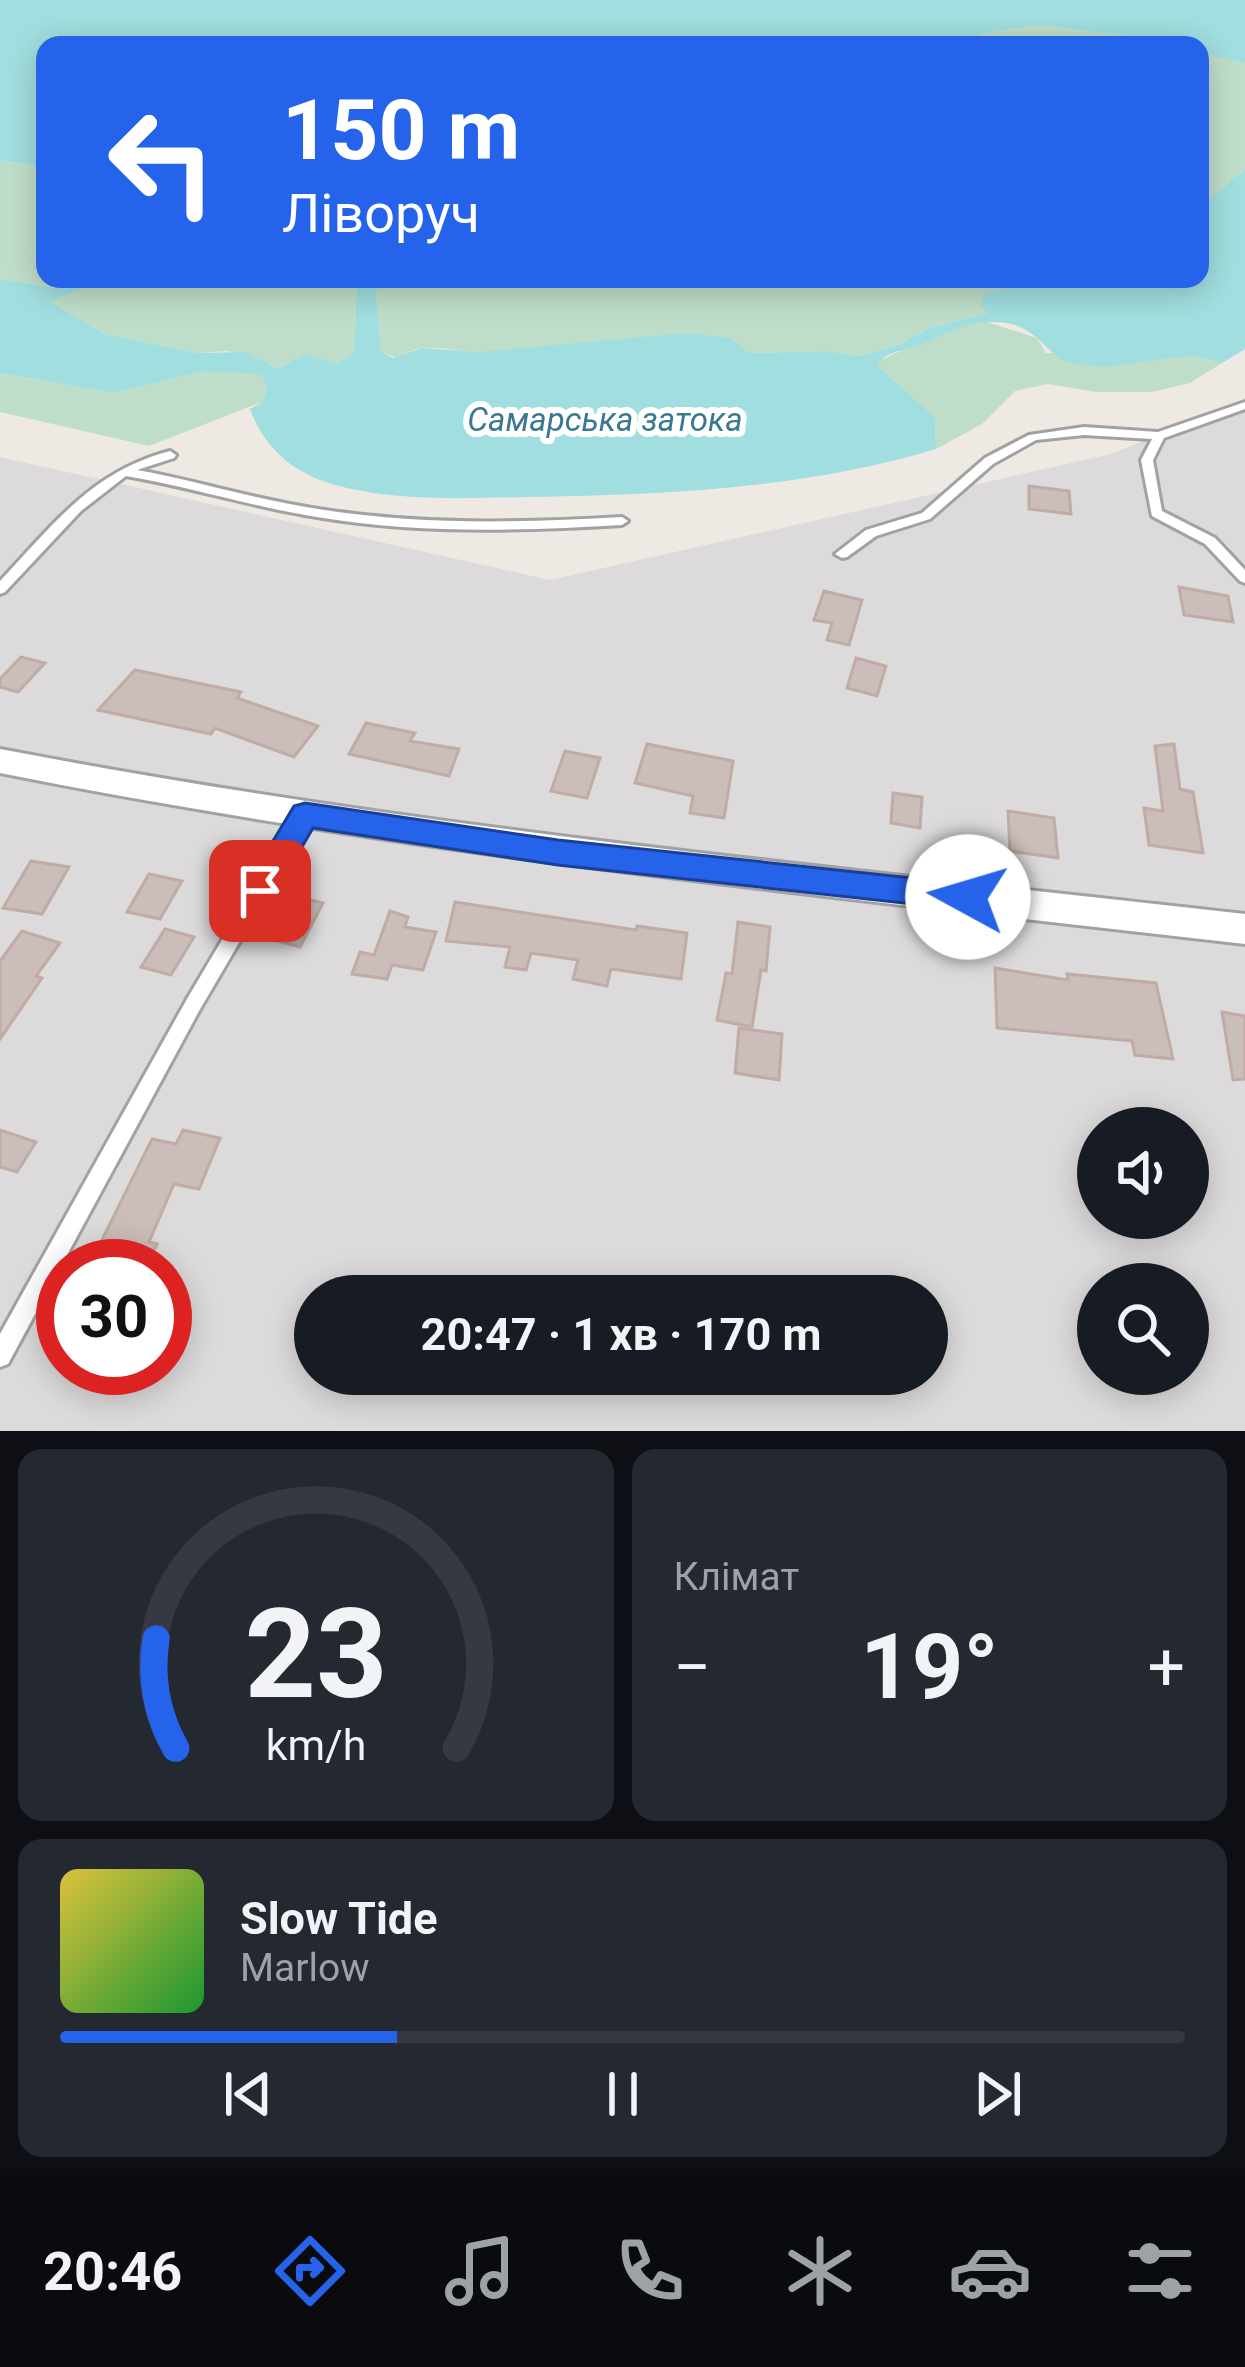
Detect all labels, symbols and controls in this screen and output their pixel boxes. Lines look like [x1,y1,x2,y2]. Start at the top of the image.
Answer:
text: 150 m [282,81,520,180]
icon: left [84,84,240,240]
text: Ліворуч [282,182,480,245]
water label: Самарська затока [467,400,743,439]
position arrow [905,834,1031,960]
pin [209,840,311,942]
icon: arrive [227,858,293,924]
map controls [1077,1107,1209,1395]
button: sound [1077,1107,1209,1239]
speed limit sign: 30 [36,1239,192,1395]
button: search [1077,1263,1209,1395]
text: 20:47 · 1 хв · 170 m [421,1308,821,1361]
text: Клімат [674,1554,799,1600]
text: 23 [244,1581,387,1727]
text: 19° [860,1615,999,1720]
text: − [674,1629,711,1706]
text: + [1148,1629,1185,1706]
text: km/h [265,1720,366,1770]
text: Slow Tide [240,1892,438,1945]
text: Marlow [240,1945,370,1991]
icon: previous [215,2061,281,2127]
icon: pause [590,2061,656,2127]
icon: next [965,2061,1031,2127]
icon: directions [268,2229,352,2313]
icon: music [438,2229,522,2313]
icon: phone [608,2229,692,2313]
icon: climate [778,2229,862,2313]
icon: car [948,2229,1032,2313]
icon: filters [1118,2229,1202,2313]
text: 20:46 [43,2240,182,2303]

